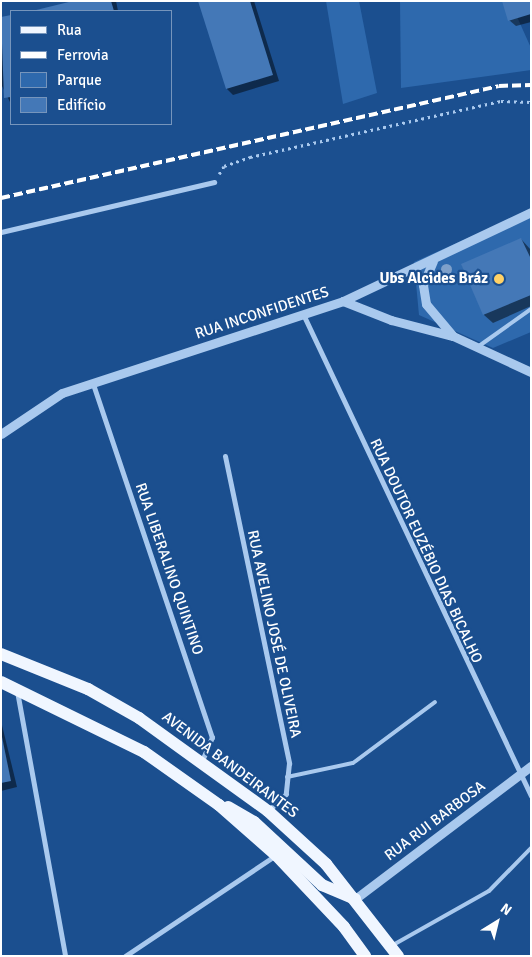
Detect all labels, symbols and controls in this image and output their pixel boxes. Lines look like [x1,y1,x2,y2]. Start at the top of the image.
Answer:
legend [10,10,172,125]
text: Rua [57,21,82,39]
text: Ferrovia [57,46,109,64]
text: Parque [57,71,102,89]
text: Edifício [57,96,106,114]
place label: Ubs Alcides Bráz [379,270,488,288]
marker: Ubs Alcides Bráz [492,272,506,286]
street label: RUA INCONFIDENTES [193,283,331,343]
street label: RUA DOUTOR EUZÉBIO DIAS BICALHO [366,436,486,666]
street label: RUA LIBERALINO QUINTINO [131,481,207,657]
street label: RUA AVELINO JOSÉ DE OLIVEIRA [243,529,305,739]
street label: AVENIDA BANDEIRANTES [158,708,302,822]
street label: RUA RUI BARBOSA [381,777,489,865]
north arrow [472,897,522,947]
text: N [497,900,515,919]

